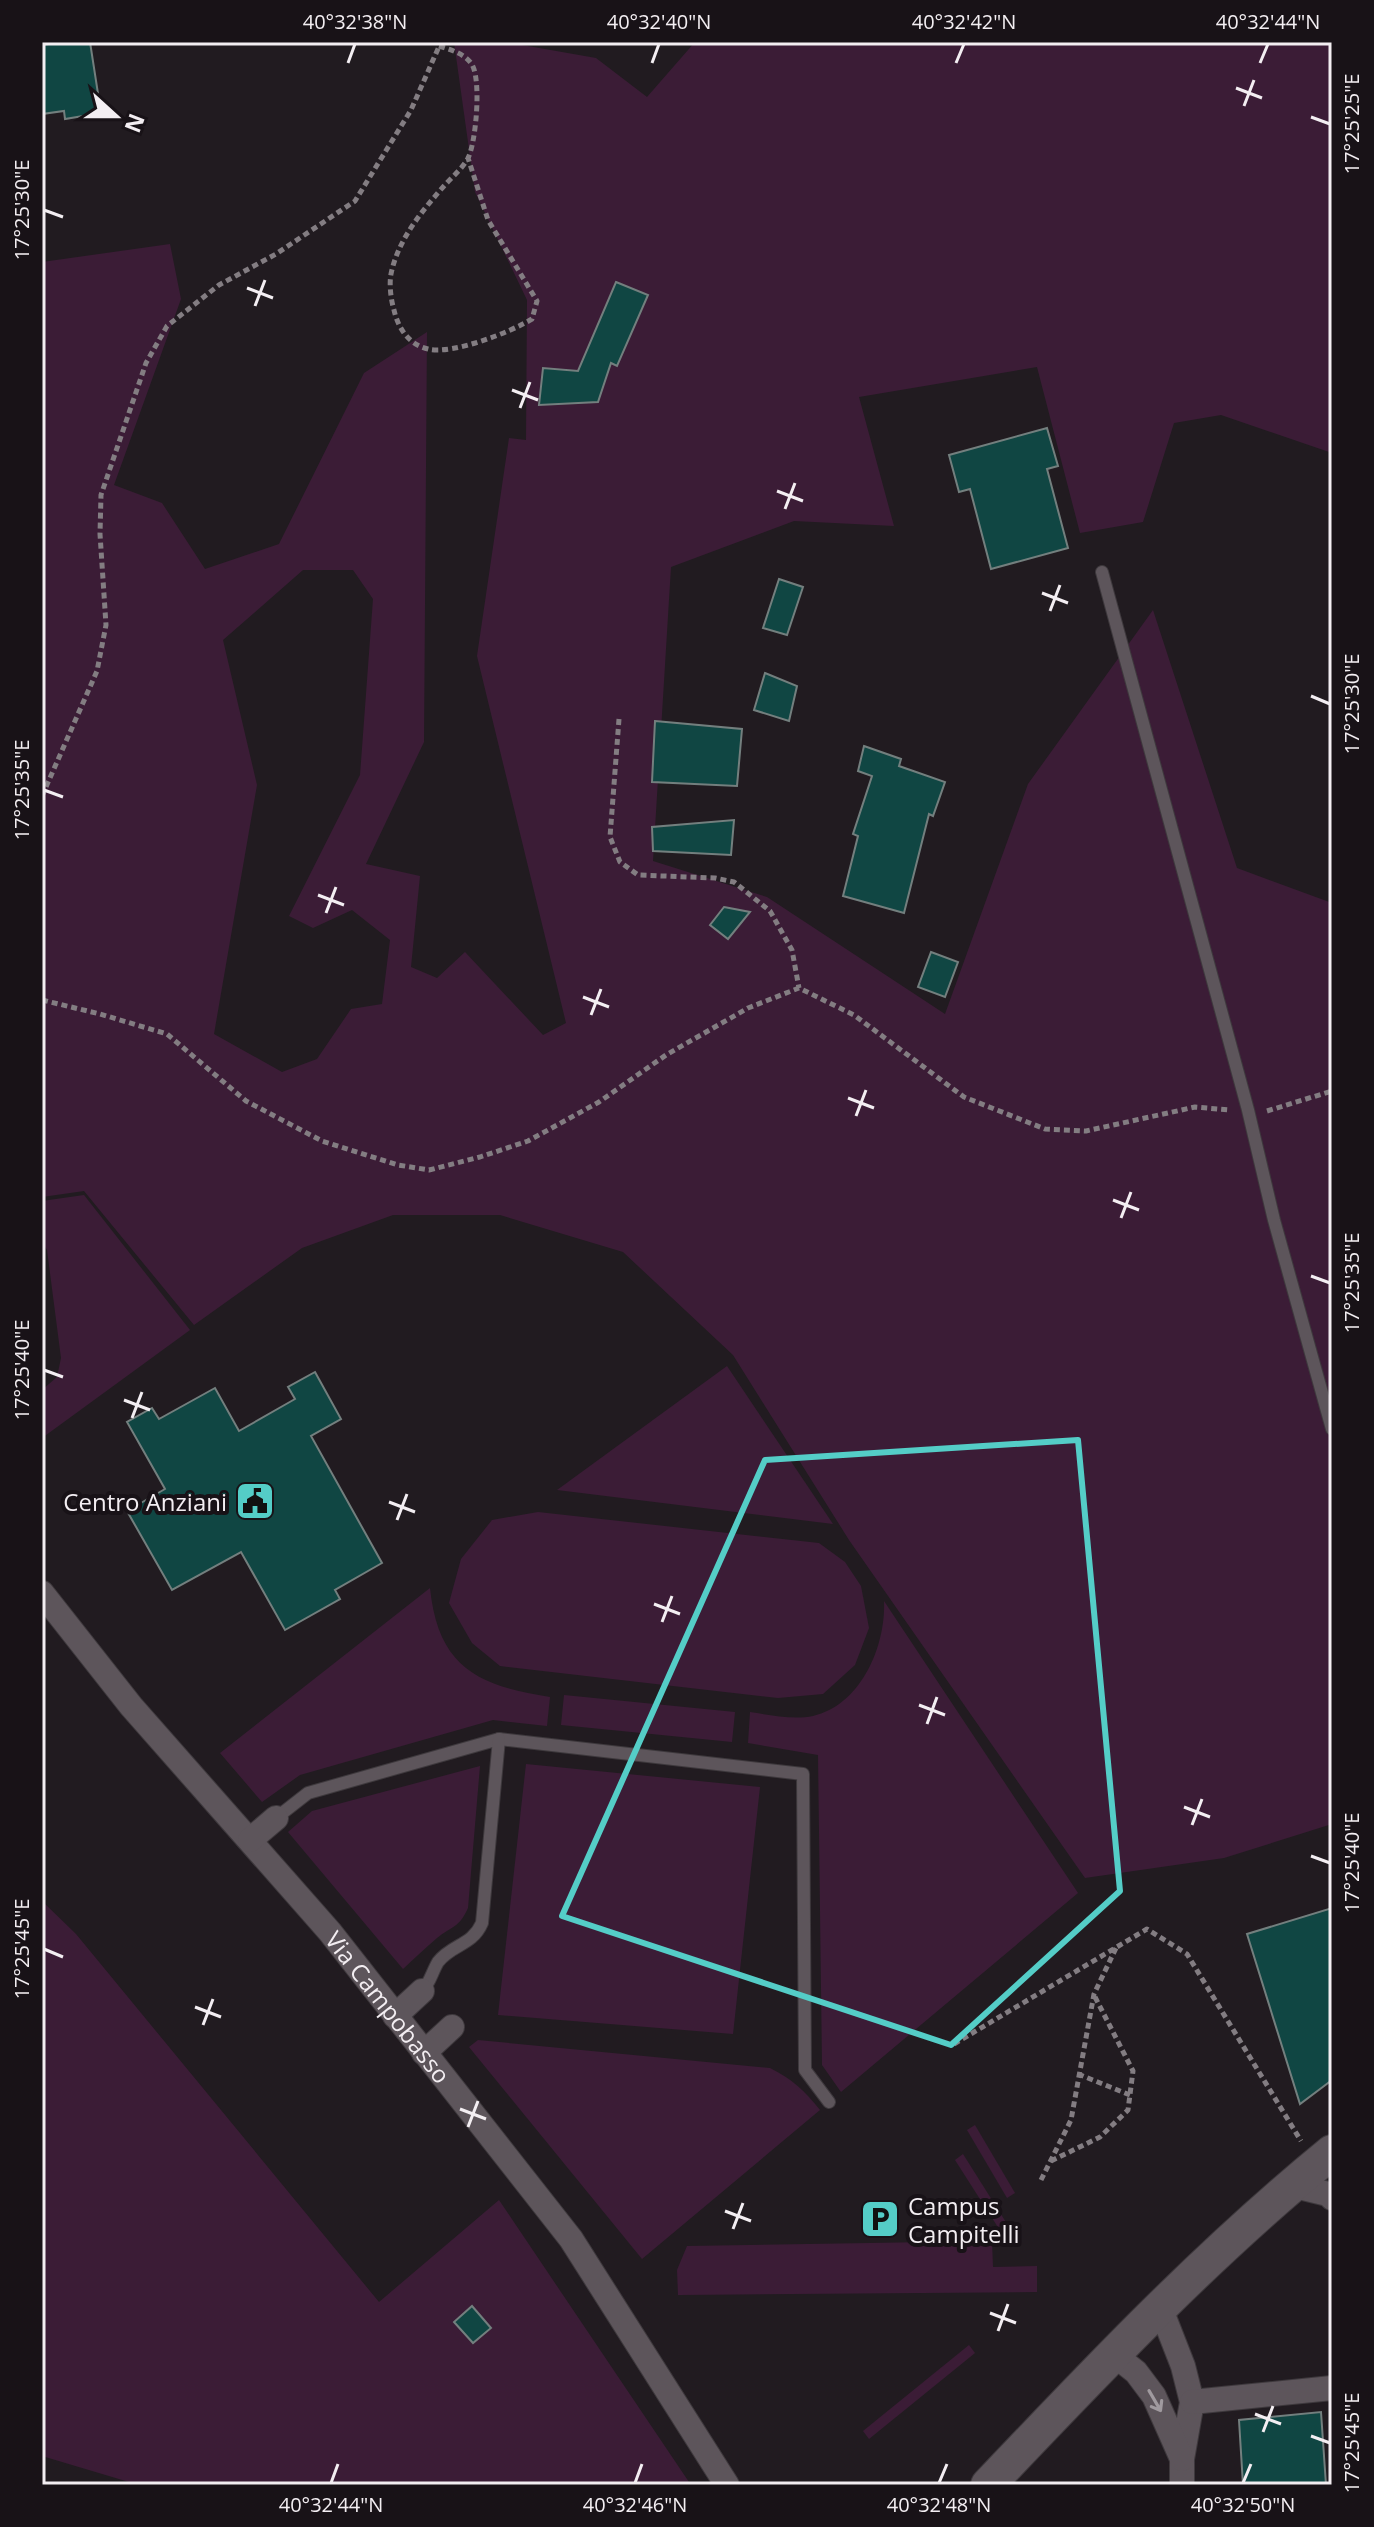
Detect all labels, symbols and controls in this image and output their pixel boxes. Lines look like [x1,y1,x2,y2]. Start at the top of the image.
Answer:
text: 40°32'38"N [303,8,407,35]
text: 40°32'40"N [607,8,711,35]
text: 40°32'42"N [912,8,1016,35]
text: 40°32'44"N [1216,8,1320,35]
text: 17°25'25"E [1338,74,1365,174]
north arrow [76,76,156,156]
text: N [118,110,153,137]
text: 17°25'30"E [8,160,35,260]
text: 17°25'30"E [1338,654,1365,754]
text: 17°25'35"E [8,740,35,840]
text: 17°25'35"E [1338,1233,1365,1333]
text: 17°25'40"E [8,1320,35,1420]
public building icon: Centro Anziani [234,1480,276,1522]
place label: Centro Anziani [63,1485,227,1518]
text: 17°25'40"E [1338,1813,1365,1913]
text: 17°25'45"E [8,1899,35,1999]
street label: Via Campobasso [319,1924,459,2090]
place label: Campus Campitelli [908,2189,1020,2250]
parking icon: Campus Campitelli [859,2198,901,2240]
one-way arrow [1147,2389,1163,2412]
text: 17°25'45"E [1338,2393,1365,2493]
text: 40°32'44"N [279,2491,383,2518]
text: 40°32'46"N [583,2491,687,2518]
text: 40°32'48"N [887,2491,991,2518]
text: 40°32'50"N [1191,2491,1295,2518]

